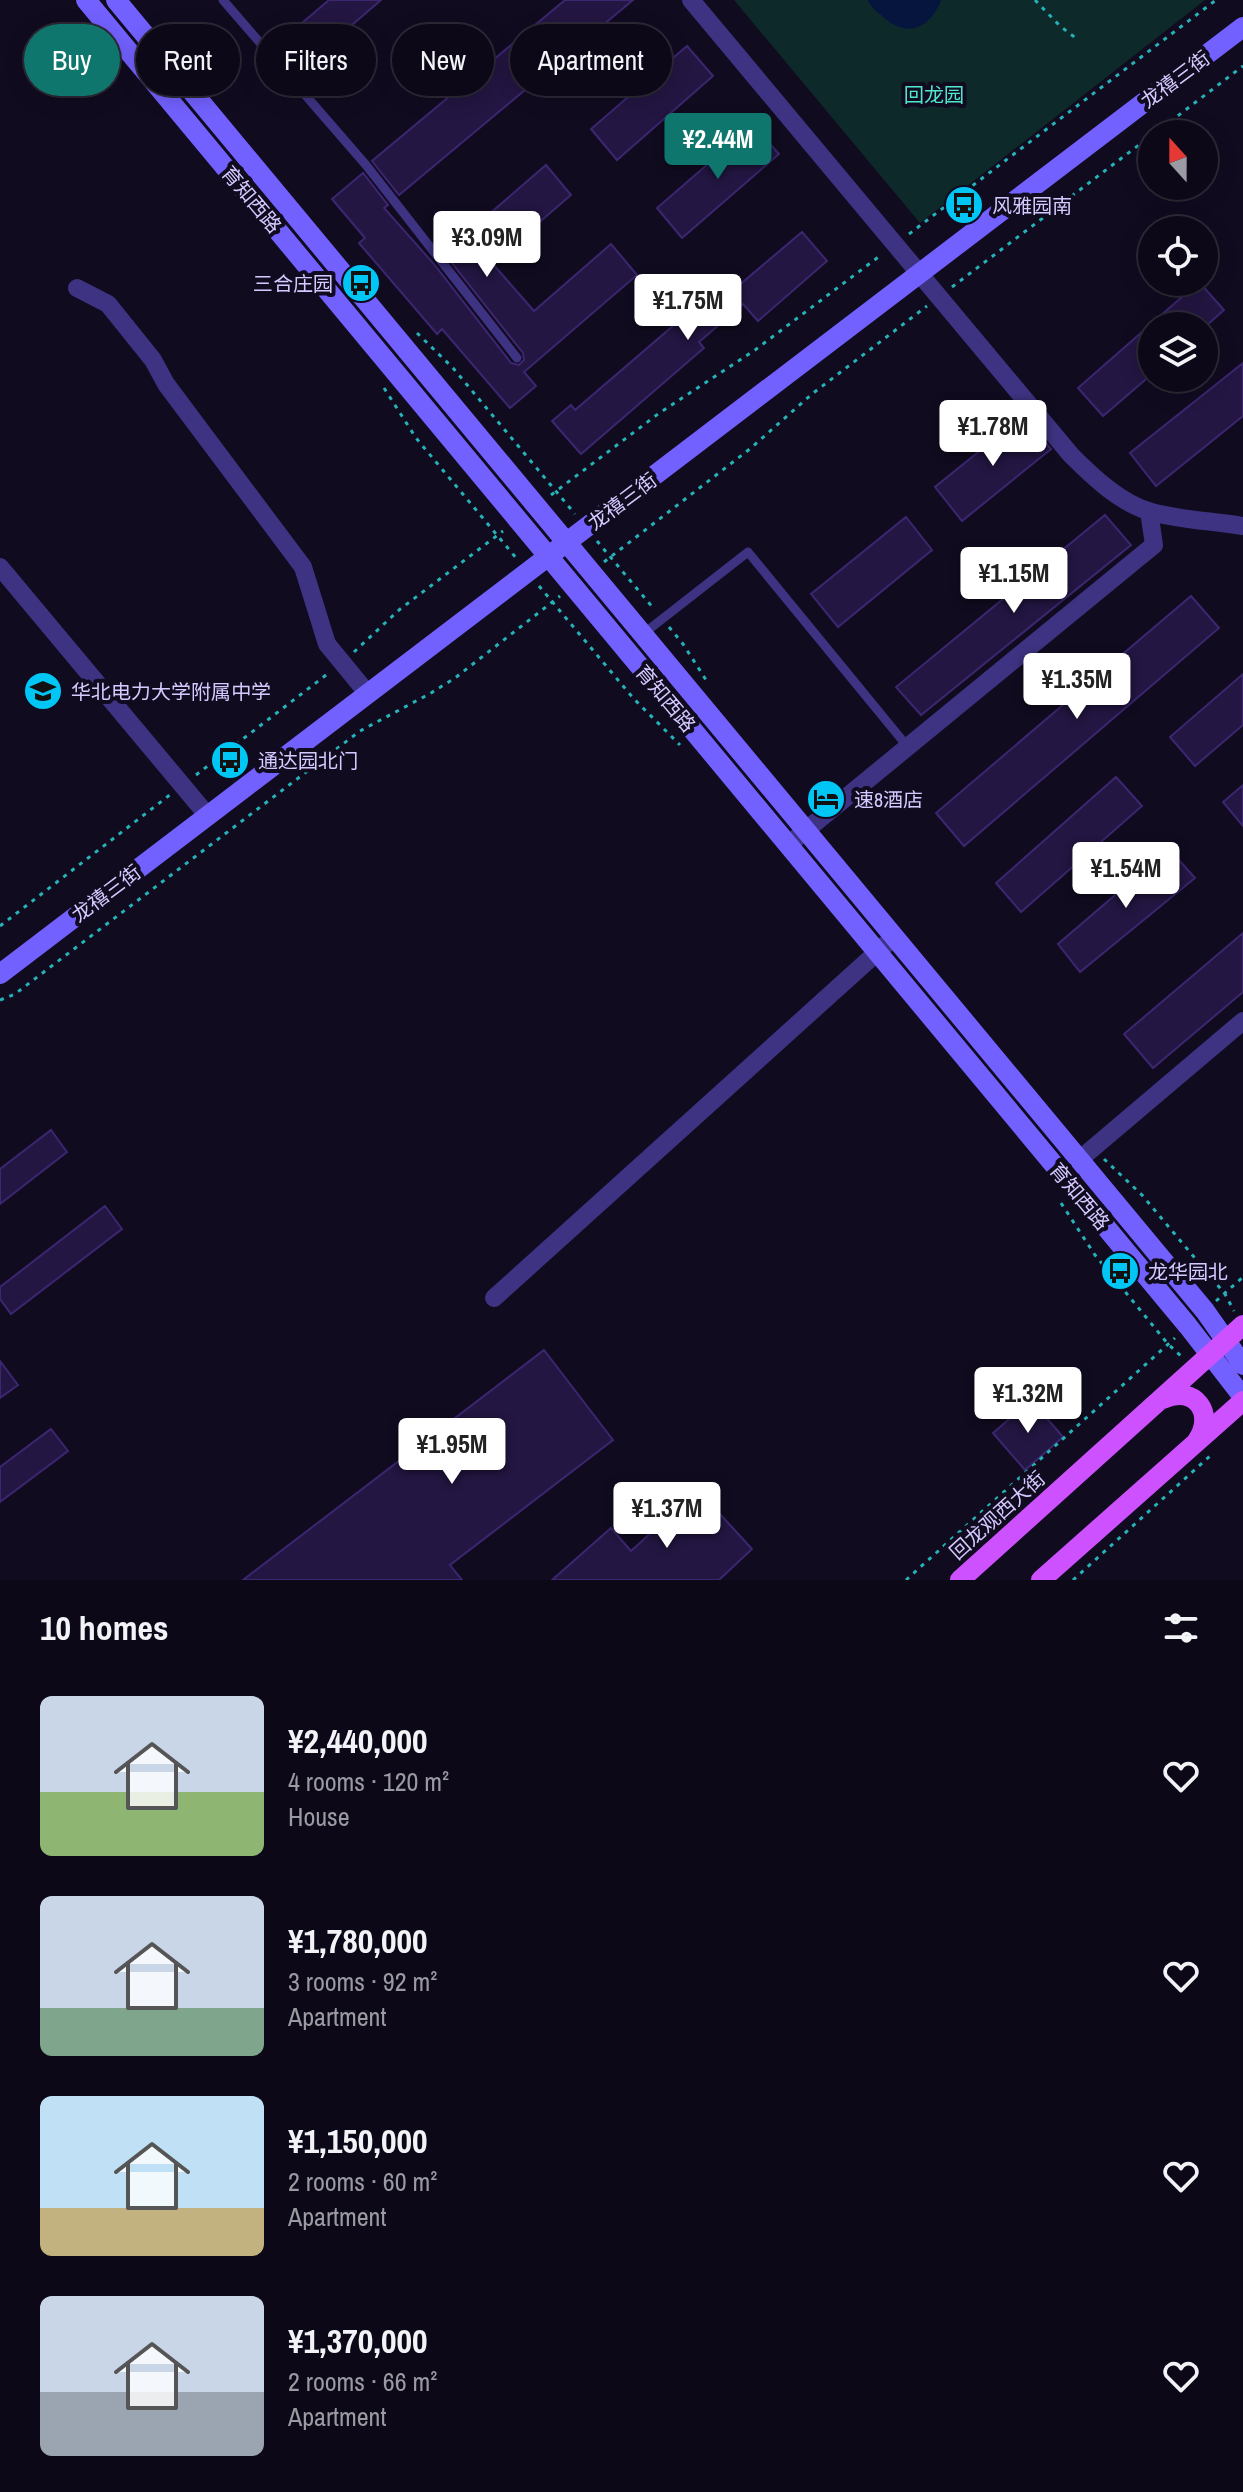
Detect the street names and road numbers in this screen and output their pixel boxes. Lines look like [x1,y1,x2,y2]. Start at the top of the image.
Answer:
street label: 龙禧三街 [1135,44,1215,114]
street label: 育知西路 [216,160,288,238]
street label: 龙禧三街 [582,466,662,536]
street label: 育知西路 [630,659,702,737]
street label: 龙禧三街 [66,858,146,928]
street label: 育知西路 [1044,1157,1116,1235]
street label: 回龙观西大街 [943,1465,1051,1565]

